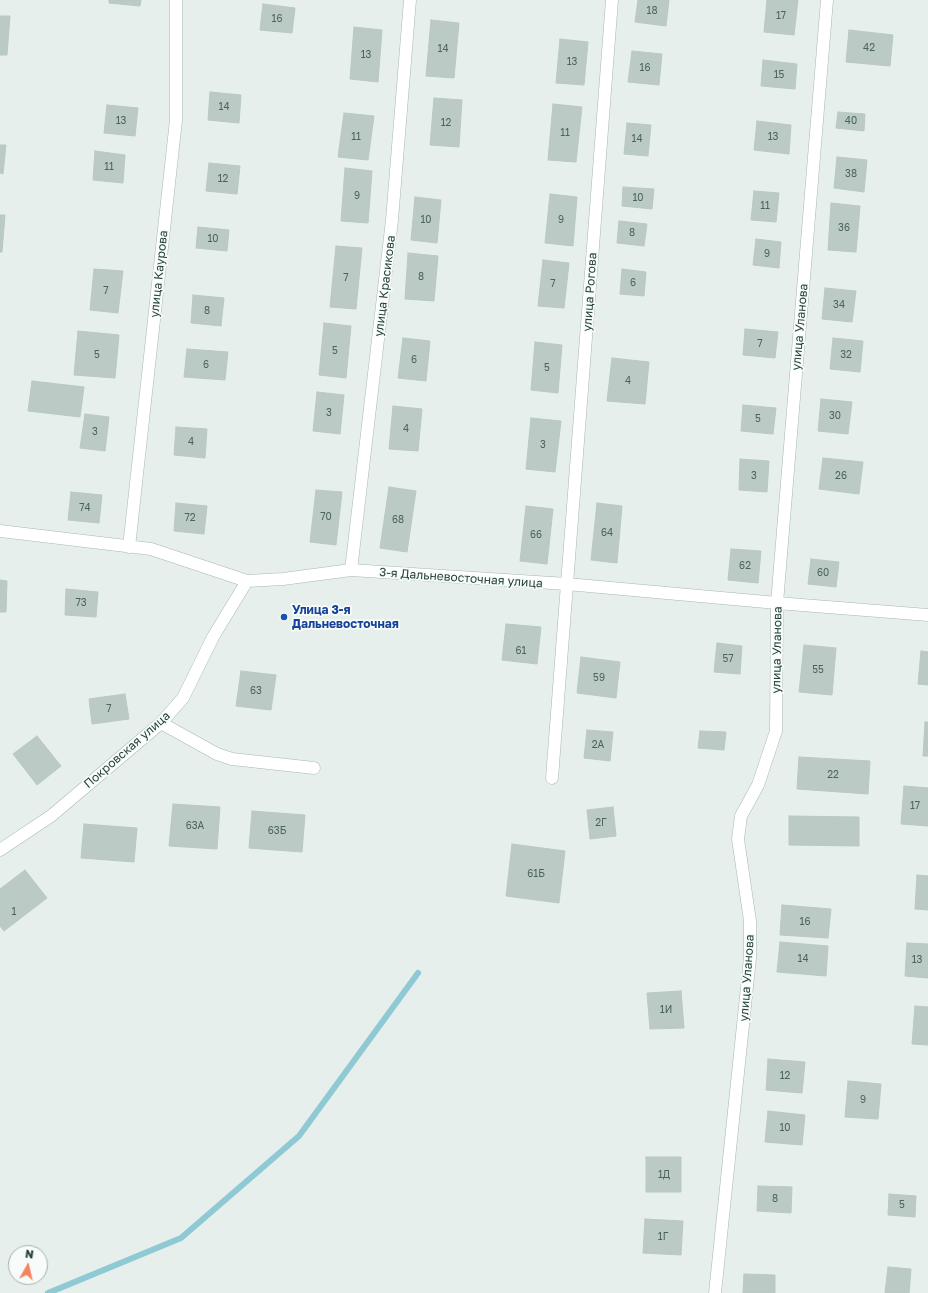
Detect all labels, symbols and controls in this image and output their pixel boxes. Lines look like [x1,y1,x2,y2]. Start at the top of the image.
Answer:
house number: 18 [647,5,657,17]
house number: 17 [776,10,786,22]
house number: 16 [272,13,282,25]
house number: 42 [863,42,875,54]
house number: 14 [438,43,448,55]
house number: 13 [361,49,371,61]
house number: 13 [567,56,577,68]
house number: 16 [640,62,650,74]
house number: 15 [774,69,784,81]
house number: 14 [219,101,229,113]
house number: 13 [116,115,126,127]
house number: 40 [845,115,857,127]
house number: 12 [441,117,451,129]
house number: 11 [560,127,570,139]
house number: 11 [351,131,361,143]
house number: 13 [768,131,778,143]
house number: 14 [632,133,642,145]
house number: 11 [104,161,114,173]
house number: 38 [845,168,857,180]
house number: 12 [218,173,228,185]
house number: 9 [354,190,360,202]
house number: 10 [632,192,644,204]
house number: 11 [760,200,770,212]
house number: 10 [420,214,432,226]
house number: 9 [558,214,564,226]
house number: 36 [838,222,850,234]
house number: 8 [629,227,635,239]
street label: улица Каурова [147,230,171,318]
house number: 10 [207,233,219,245]
street label: улица Красикова [372,235,398,337]
house number: 9 [764,248,770,260]
street label: улица Рогова [580,252,600,332]
house number: 8 [418,271,424,283]
house number: 7 [343,272,349,284]
house number: 6 [630,277,636,289]
house number: 7 [550,278,556,290]
street label: улица Уланова [789,283,811,371]
house number: 7 [103,285,109,297]
house number: 34 [833,299,845,311]
house number: 8 [204,305,210,317]
house number: 7 [757,338,763,350]
house number: 5 [332,345,338,357]
house number: 5 [94,349,100,361]
house number: 32 [840,349,852,361]
house number: 6 [411,354,417,366]
house number: 6 [203,359,209,371]
house number: 5 [544,362,550,374]
house number: 4 [625,375,631,387]
house number: 3 [326,407,332,419]
house number: 30 [829,410,841,422]
house number: 5 [755,413,761,425]
house number: 4 [403,423,409,435]
house number: 3 [92,426,98,438]
house number: 4 [188,436,194,448]
house number: 3 [540,439,546,451]
house number: 3 [751,470,757,482]
house number: 26 [835,470,847,482]
house number: 74 [79,502,91,514]
house number: 70 [320,511,332,523]
house number: 72 [184,512,196,524]
house number: 68 [392,514,404,526]
house number: 64 [601,527,613,539]
house number: 66 [530,529,542,541]
house number: 62 [739,560,751,572]
street label: 3-я Дальневосточная улица [379,565,543,591]
house number: 60 [817,567,829,579]
house number: 73 [75,597,87,609]
place label: Улица 3-я Дальневосточная [292,603,399,631]
street label: улица Уланова [769,606,785,694]
marker: Улица 3-я Дальневосточная [279,612,289,622]
house number: 61 [516,645,526,657]
house number: 57 [722,653,734,665]
house number: 55 [812,664,824,676]
house number: 59 [593,672,605,684]
house number: 63 [250,685,262,697]
house number: 7 [106,703,112,715]
street label: Покровская улица [81,709,173,791]
house number: 2А [592,739,604,751]
house number: 22 [827,769,839,781]
house number: 17 [910,800,920,812]
house number: 2Г [595,817,607,829]
house number: 63А [186,820,204,832]
house number: 63Б [268,825,286,837]
house number: 61Б [527,868,545,880]
house number: 1 [12,906,16,918]
house number: 16 [800,916,810,928]
street label: улица Уланова [737,934,757,1022]
house number: 14 [798,953,808,965]
house number: 13 [912,954,922,966]
house number: 1И [660,1004,672,1016]
house number: 12 [780,1070,790,1082]
house number: 9 [860,1094,866,1106]
house number: 10 [779,1122,791,1134]
house number: 1Д [658,1169,670,1181]
house number: 8 [772,1193,778,1205]
house number: 5 [899,1199,905,1211]
house number: 1Г [658,1231,668,1243]
north arrow [8,1245,48,1285]
text: N [25,1247,35,1261]

